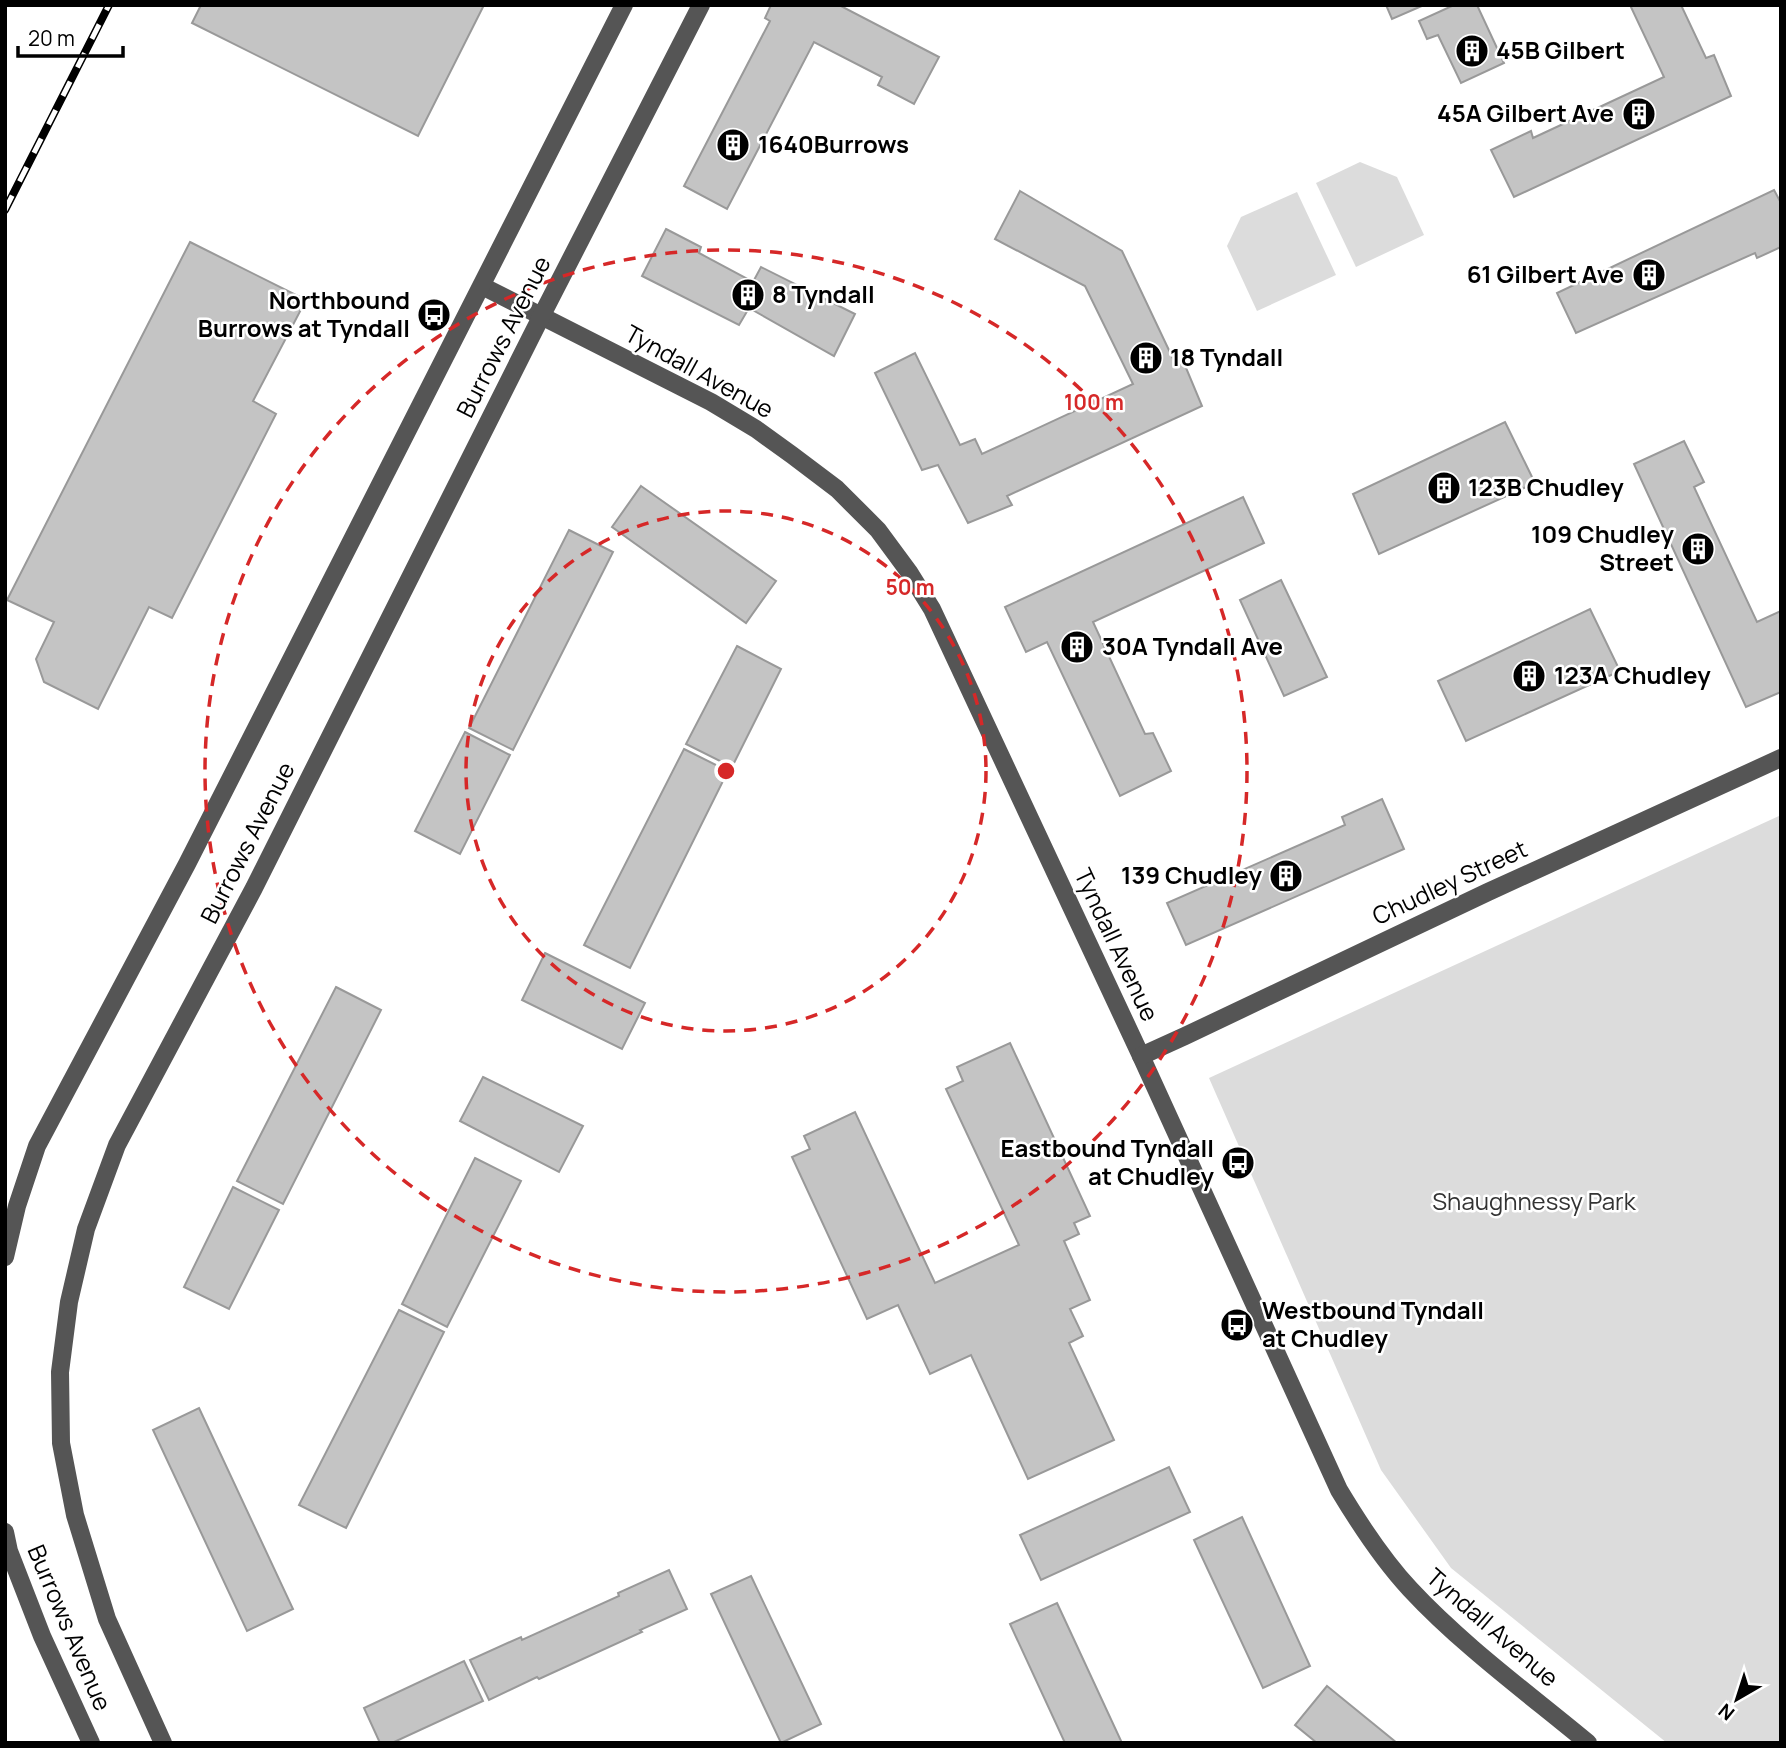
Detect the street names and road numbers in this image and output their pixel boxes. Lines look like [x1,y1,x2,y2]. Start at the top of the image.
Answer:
street label: Burrows Avenue [448,250,558,423]
street label: Tyndall Avenue [619,316,780,425]
street label: Burrows Avenue [192,756,302,929]
street label: Chudley Street [1367,831,1532,932]
street label: Tyndall Avenue [1067,863,1167,1026]
street label: Burrows Avenue [21,1539,120,1715]
street label: Tyndall Avenue [1420,1560,1566,1694]

